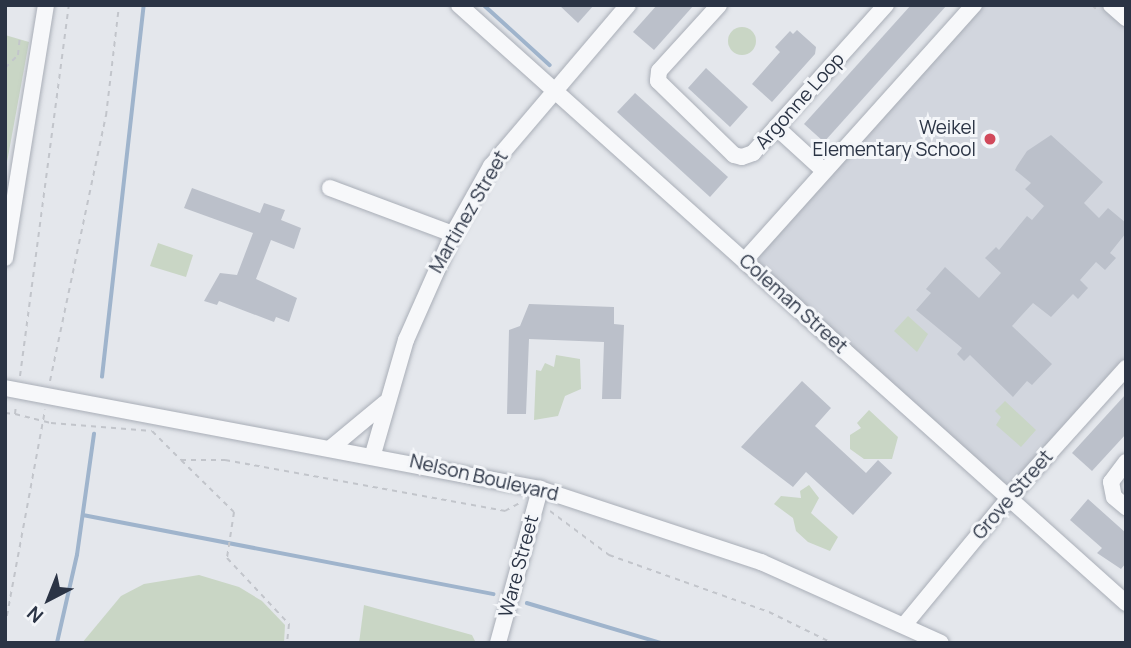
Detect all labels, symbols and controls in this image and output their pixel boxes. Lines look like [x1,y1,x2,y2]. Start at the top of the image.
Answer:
street label: Argonne Loop [751,48,849,154]
place label: Weikel Elementary School [813,117,976,161]
marker: Weikel Elementary School [982,131,998,147]
street label: Martinez Street [425,147,513,277]
street label: Coleman Street [734,249,852,359]
street label: Grove Street [968,446,1058,544]
street label: Nelson Boulevard [408,450,560,506]
street label: Ware Street [494,512,544,620]
north arrow [14,564,84,634]
text: N [21,600,49,629]

